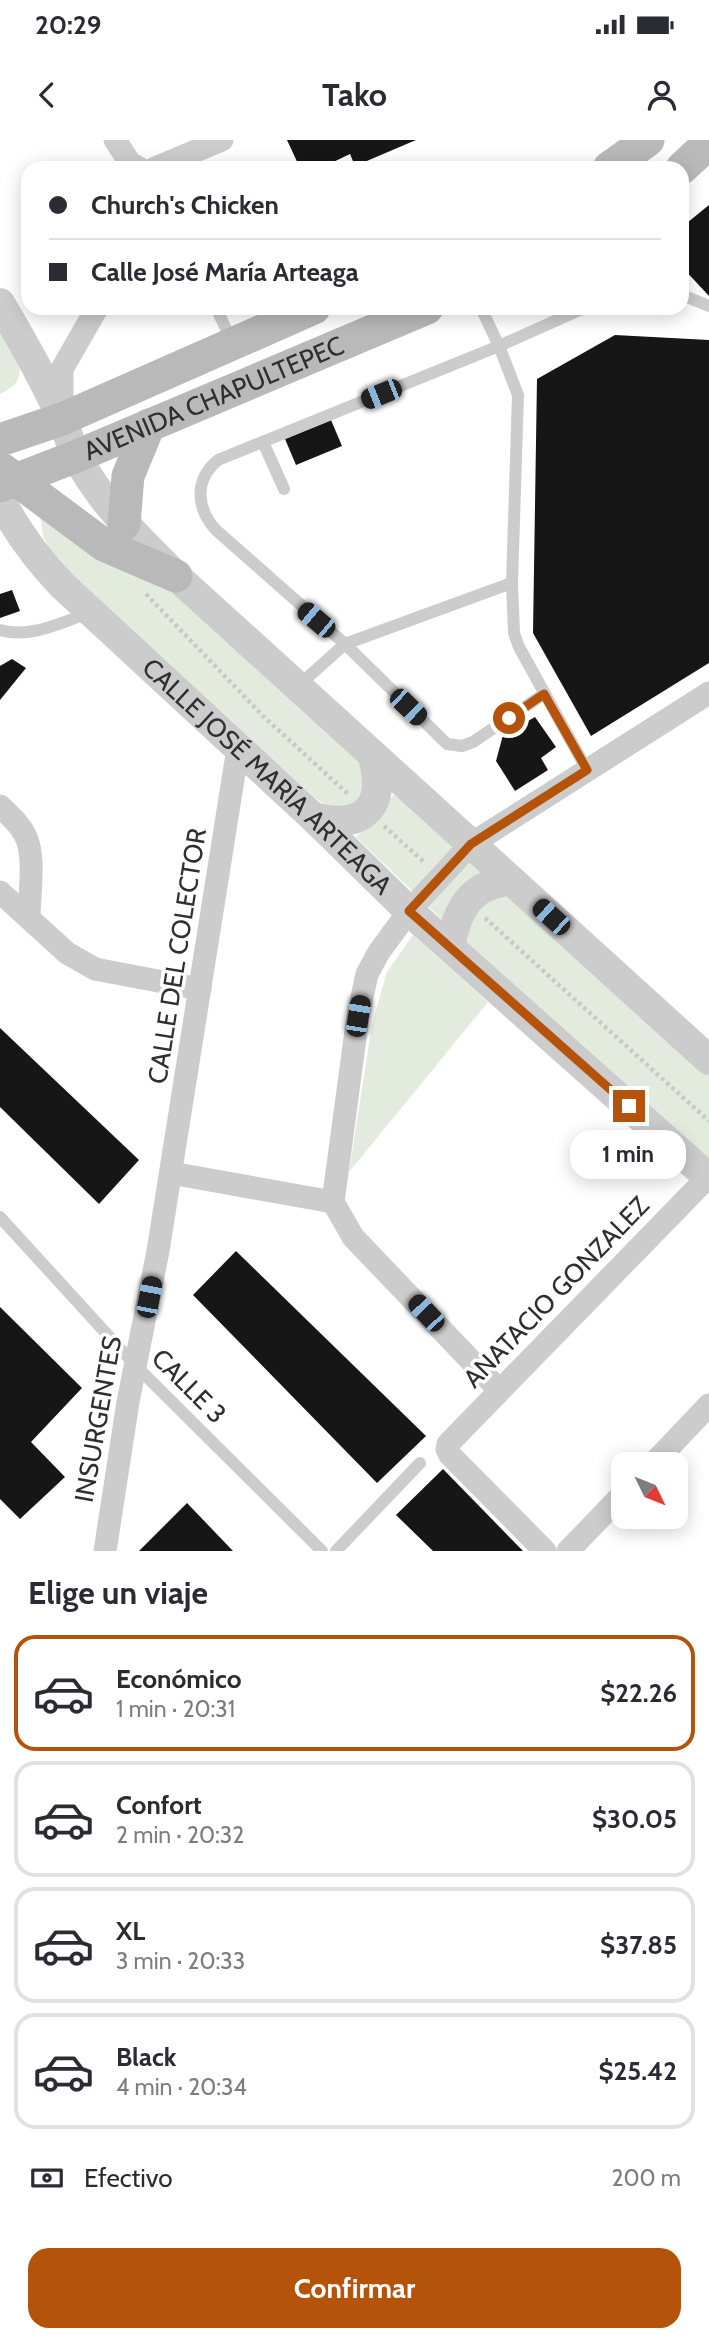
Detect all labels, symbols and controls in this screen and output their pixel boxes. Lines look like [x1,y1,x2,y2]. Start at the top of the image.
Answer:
text: 20:29 [35,9,101,41]
text: Tako [322,75,387,114]
icon: back [28,76,66,114]
icon: person [643,76,681,114]
text: Church's Chicken [91,189,279,221]
text: Calle José María Arteaga [91,256,359,288]
street label: AVENIDA CHAPULTEPEC [79,329,348,467]
car [358,376,405,412]
car [294,598,339,642]
street label: CALLE JOSÉ MARÍA ARTEAGA [136,651,399,901]
car [386,685,431,729]
route start [493,702,525,734]
street label: CALLE DEL COLECTOR [141,826,213,1086]
car [529,895,574,939]
car [345,994,372,1038]
route end [613,1090,645,1122]
callout: 1 min [571,1130,687,1180]
text: 1 min [602,1140,654,1168]
street label: ANATACIO GONZALEZ [456,1189,656,1394]
car [135,1274,164,1320]
car [404,1290,449,1336]
street label: INSURGENTES [68,1333,128,1505]
street label: CALLE 3 [145,1342,233,1430]
north arrow [611,1452,688,1530]
map controls [611,1452,688,1529]
text: Elige un viaje [28,1573,208,1612]
icon: car [32,1662,95,1725]
text: Económico [116,1663,242,1695]
text: $22.26 [600,1677,677,1709]
text: 1 min · 20:31 [116,1695,235,1723]
icon: car [32,1788,95,1851]
text: Confort [116,1789,202,1821]
text: $30.05 [592,1803,677,1835]
text: 2 min · 20:32 [116,1821,244,1849]
icon: car [32,1914,95,1977]
text: XL [116,1915,145,1947]
text: $37.85 [600,1929,677,1961]
text: 3 min · 20:33 [116,1947,245,1975]
icon: car [32,2040,95,2103]
text: Black [116,2041,176,2073]
text: $25.42 [599,2055,677,2087]
text: 4 min · 20:34 [116,2073,247,2101]
icon: cash [28,2159,66,2197]
text: Efectivo [84,2162,173,2194]
text: 200 m [611,2164,681,2192]
button: Confirmar [28,2248,681,2328]

